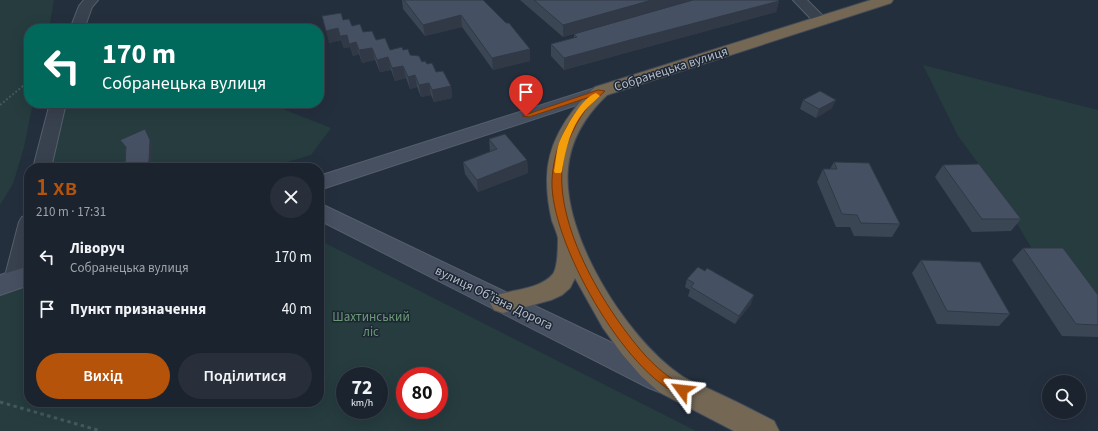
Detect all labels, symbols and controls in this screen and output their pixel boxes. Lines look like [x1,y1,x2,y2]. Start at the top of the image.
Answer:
text: 170 m [102,34,176,74]
icon: left [36,40,88,92]
street label: Собранецька вулиця [612,42,730,96]
text: Собранецька вулиця [102,71,266,96]
pin [509,75,543,116]
icon: arrive [515,81,537,103]
text: 1 хв [36,170,77,205]
button: close [270,176,312,218]
text: 210 m · 17:31 [36,203,106,221]
text: Ліворуч [70,238,125,259]
icon: left [36,246,58,268]
text: 170 m [274,247,312,268]
text: Собранецька вулиця [70,259,189,277]
street label: вулиця Обʼїзна Дорога [432,262,556,334]
icon: arrive [36,298,58,320]
text: Пункт призначення [70,299,206,320]
text: 40 m [282,299,312,320]
park label: Шахтинський ліс [332,308,410,341]
button: Вихід [36,353,170,399]
button: Поділитися [178,353,312,399]
speed limit sign: 80 [396,367,448,419]
position arrow [661,369,703,411]
text: 72 [351,374,373,402]
map controls [1042,375,1086,419]
button: search [1042,375,1086,419]
text: km/h [351,396,373,410]

